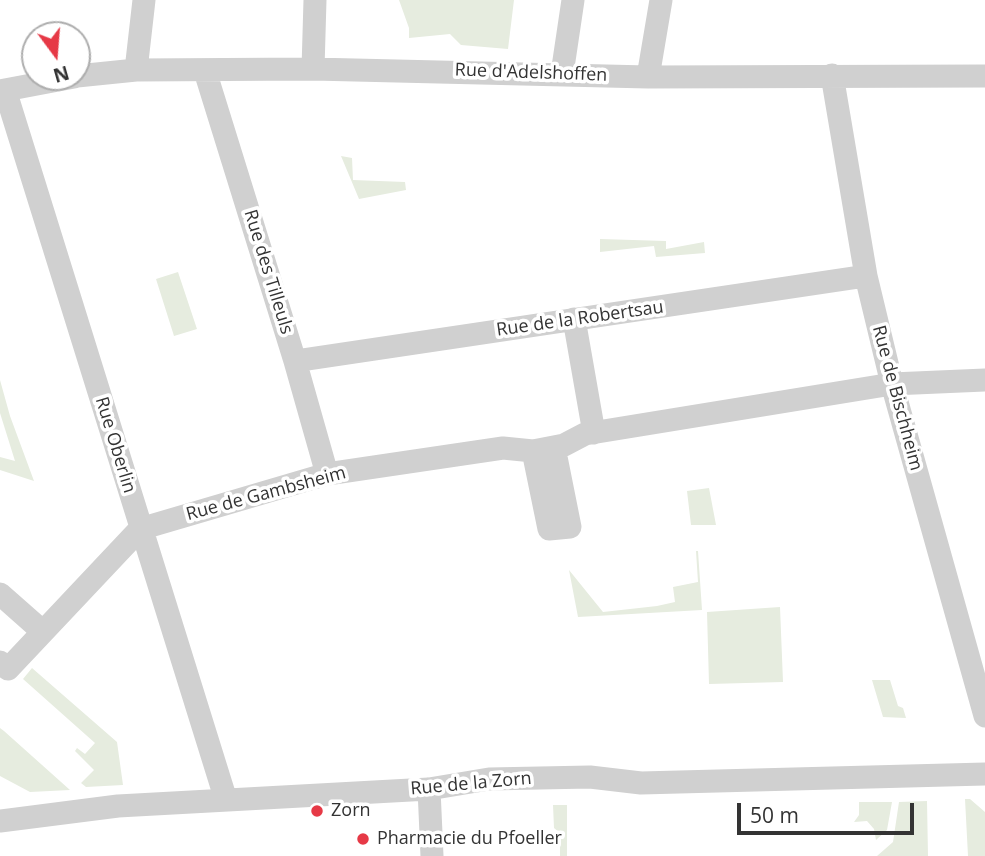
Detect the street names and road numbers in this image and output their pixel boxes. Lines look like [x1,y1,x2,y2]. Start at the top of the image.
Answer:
street label: Rue d'Adelshoffen [454,60,608,86]
street label: Rue des Tilleuls [239,207,297,337]
street label: Rue de la Robertsau [495,297,665,341]
street label: Rue de Bischheim [867,323,927,473]
street label: Rue Oberlin [90,394,140,496]
street label: Rue de Gambsheim [184,462,348,526]
street label: Rue de la Zorn [410,768,532,800]

